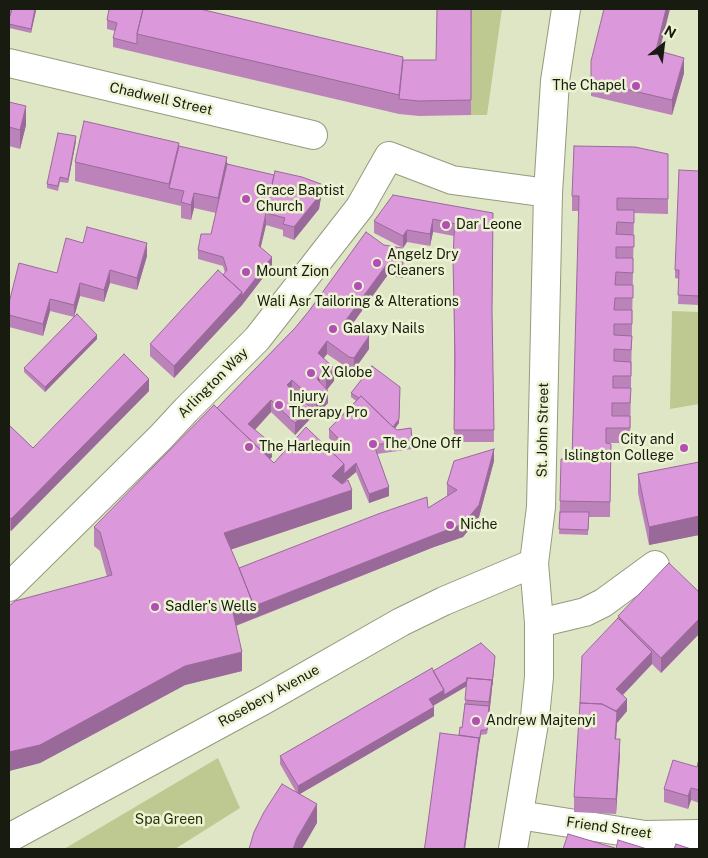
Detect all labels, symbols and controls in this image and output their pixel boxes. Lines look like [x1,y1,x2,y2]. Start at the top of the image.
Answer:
north arrow [638,20,688,70]
text: N [662,22,679,42]
place label: The Chapel [552,78,626,94]
street label: Chadwell Street [108,79,214,119]
marker: The Chapel [630,80,642,92]
place label: Grace Baptist Church [256,183,345,216]
marker: Grace Baptist Church [240,193,252,205]
place label: Dar Leone [456,217,522,233]
marker: Dar Leone [440,219,452,231]
place label: Angelz Dry Cleaners [387,247,459,280]
marker: Angelz Dry Cleaners [371,257,383,269]
place label: Mount Zion [256,264,329,280]
marker: Mount Zion [240,266,252,278]
marker: Wali Asr Tailoring & Alterations [352,280,364,292]
place label: Wali Asr Tailoring & Alterations [257,294,459,310]
place label: Galaxy Nails [343,321,424,337]
marker: Galaxy Nails [327,323,339,335]
street label: Arlington Way [174,344,252,422]
place label: X Globe [321,365,372,381]
marker: X Globe [305,367,317,379]
street label: St. John Street [534,382,552,478]
place label: Injury Therapy Pro [289,389,368,422]
marker: Injury Therapy Pro [273,399,285,411]
place label: City and Islington College [564,432,674,464]
place label: The One Off [383,436,461,452]
marker: The One Off [367,438,379,450]
place label: The Harlequin [259,439,351,455]
marker: The Harlequin [243,441,255,453]
marker: City and Islington College [678,442,690,454]
place label: Niche [460,517,498,533]
marker: Niche [444,519,456,531]
place label: Sadler's Wells [165,599,257,615]
marker: Sadler's Wells [149,601,161,613]
street label: Rosebery Avenue [215,661,323,731]
place label: Andrew Majtenyi [486,713,596,729]
marker: Andrew Majtenyi [470,715,482,727]
park label: Spa Green [135,812,203,828]
street label: Friend Street [565,814,653,842]

